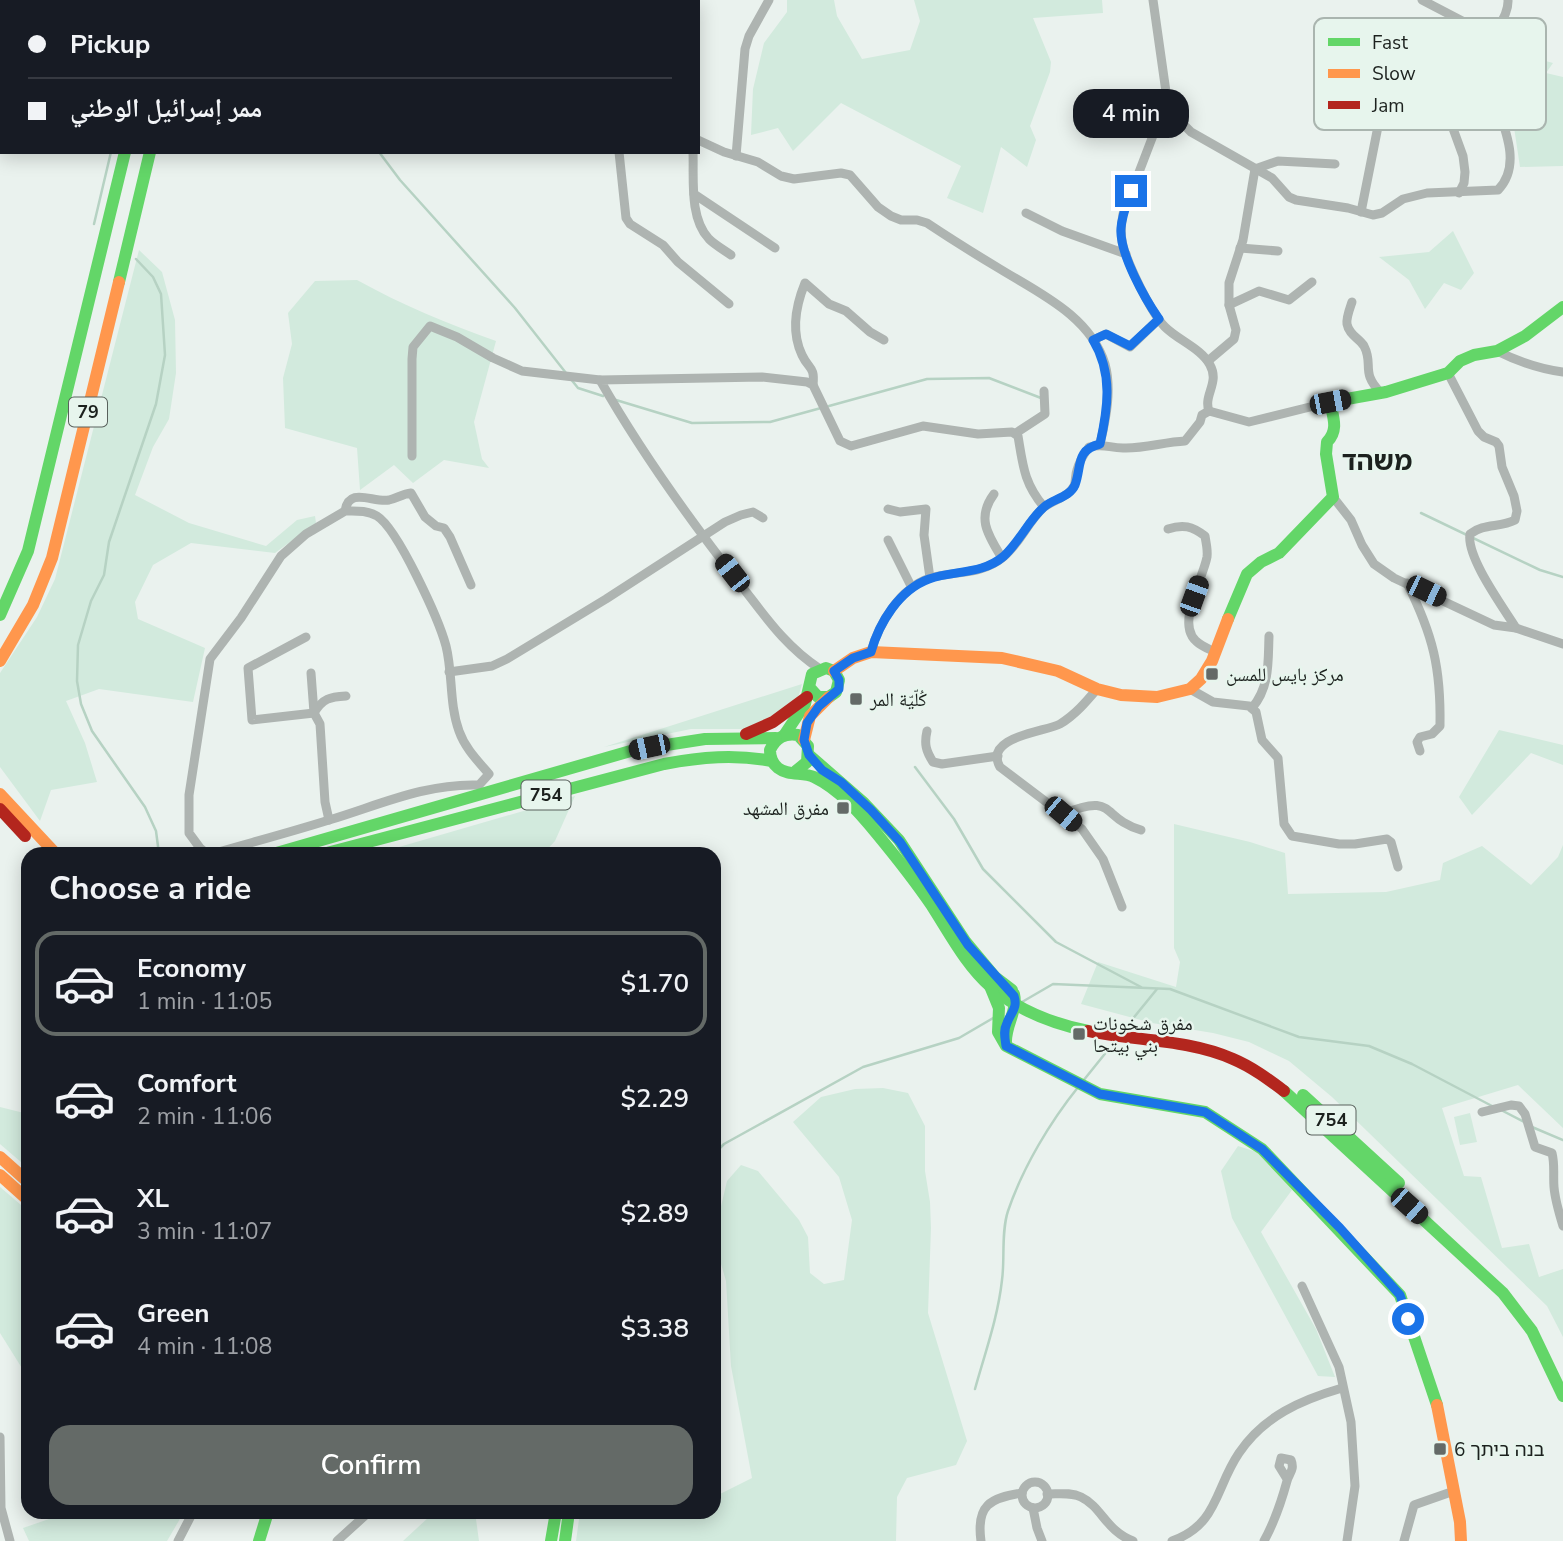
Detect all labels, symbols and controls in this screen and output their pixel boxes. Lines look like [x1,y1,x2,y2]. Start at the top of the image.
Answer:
legend [1314,18,1546,130]
text: Pickup [70,27,150,62]
text: Fast [1372,30,1408,56]
text: Slow [1372,61,1416,87]
callout: 4 min [1073,90,1189,138]
text: ممر إسرائيل الوطني [70,91,262,126]
text: Jam [1371,93,1405,119]
text: 4 min [1102,98,1160,129]
route end [1115,175,1147,207]
car [1308,388,1353,416]
road number: 79 [69,398,107,426]
district label: משהד [1342,444,1412,479]
car [711,550,754,596]
car [1403,572,1450,610]
car [1177,573,1212,619]
place label: مركز بايس للمسن [1226,662,1344,688]
marker: مركز بايس للمسن [1204,666,1220,682]
place label: كُلّيّة المر [869,687,927,713]
marker: كُلّيّة المر [848,691,864,707]
car [627,732,672,762]
road number: 754 [522,780,570,810]
car [1041,792,1086,836]
place label: مفرق المشهد [743,796,829,822]
marker: مفرق المشهد [835,800,851,816]
text: Choose a ride [49,867,251,910]
text: Economy [137,951,246,986]
icon: car [53,952,116,1015]
text: $1.70 [620,966,689,1001]
text: 1 min · 11:05 [137,986,272,1017]
place label: مفرق شخونات بني بيتحا [1093,1011,1193,1061]
marker: مفرق شخونات بني بيتحا [1071,1026,1087,1042]
text: Comfort [137,1066,237,1101]
icon: car [53,1067,116,1130]
text: $2.29 [620,1081,689,1116]
text: 2 min · 11:06 [137,1101,272,1132]
road number: 754 [1306,1106,1356,1134]
text: XL [137,1181,169,1216]
icon: car [53,1182,116,1245]
car [1387,1184,1432,1228]
text: $2.89 [620,1196,689,1231]
text: 3 min · 11:07 [137,1216,272,1247]
text: Green [137,1296,210,1331]
icon: car [53,1297,116,1360]
route start [1392,1303,1424,1335]
text: $3.38 [620,1311,689,1346]
text: 4 min · 11:08 [137,1331,272,1362]
button: Confirm [49,1425,693,1505]
place label: בנה ביתך 6 [1454,1437,1545,1463]
marker: בנה ביתך 6 [1432,1441,1448,1457]

